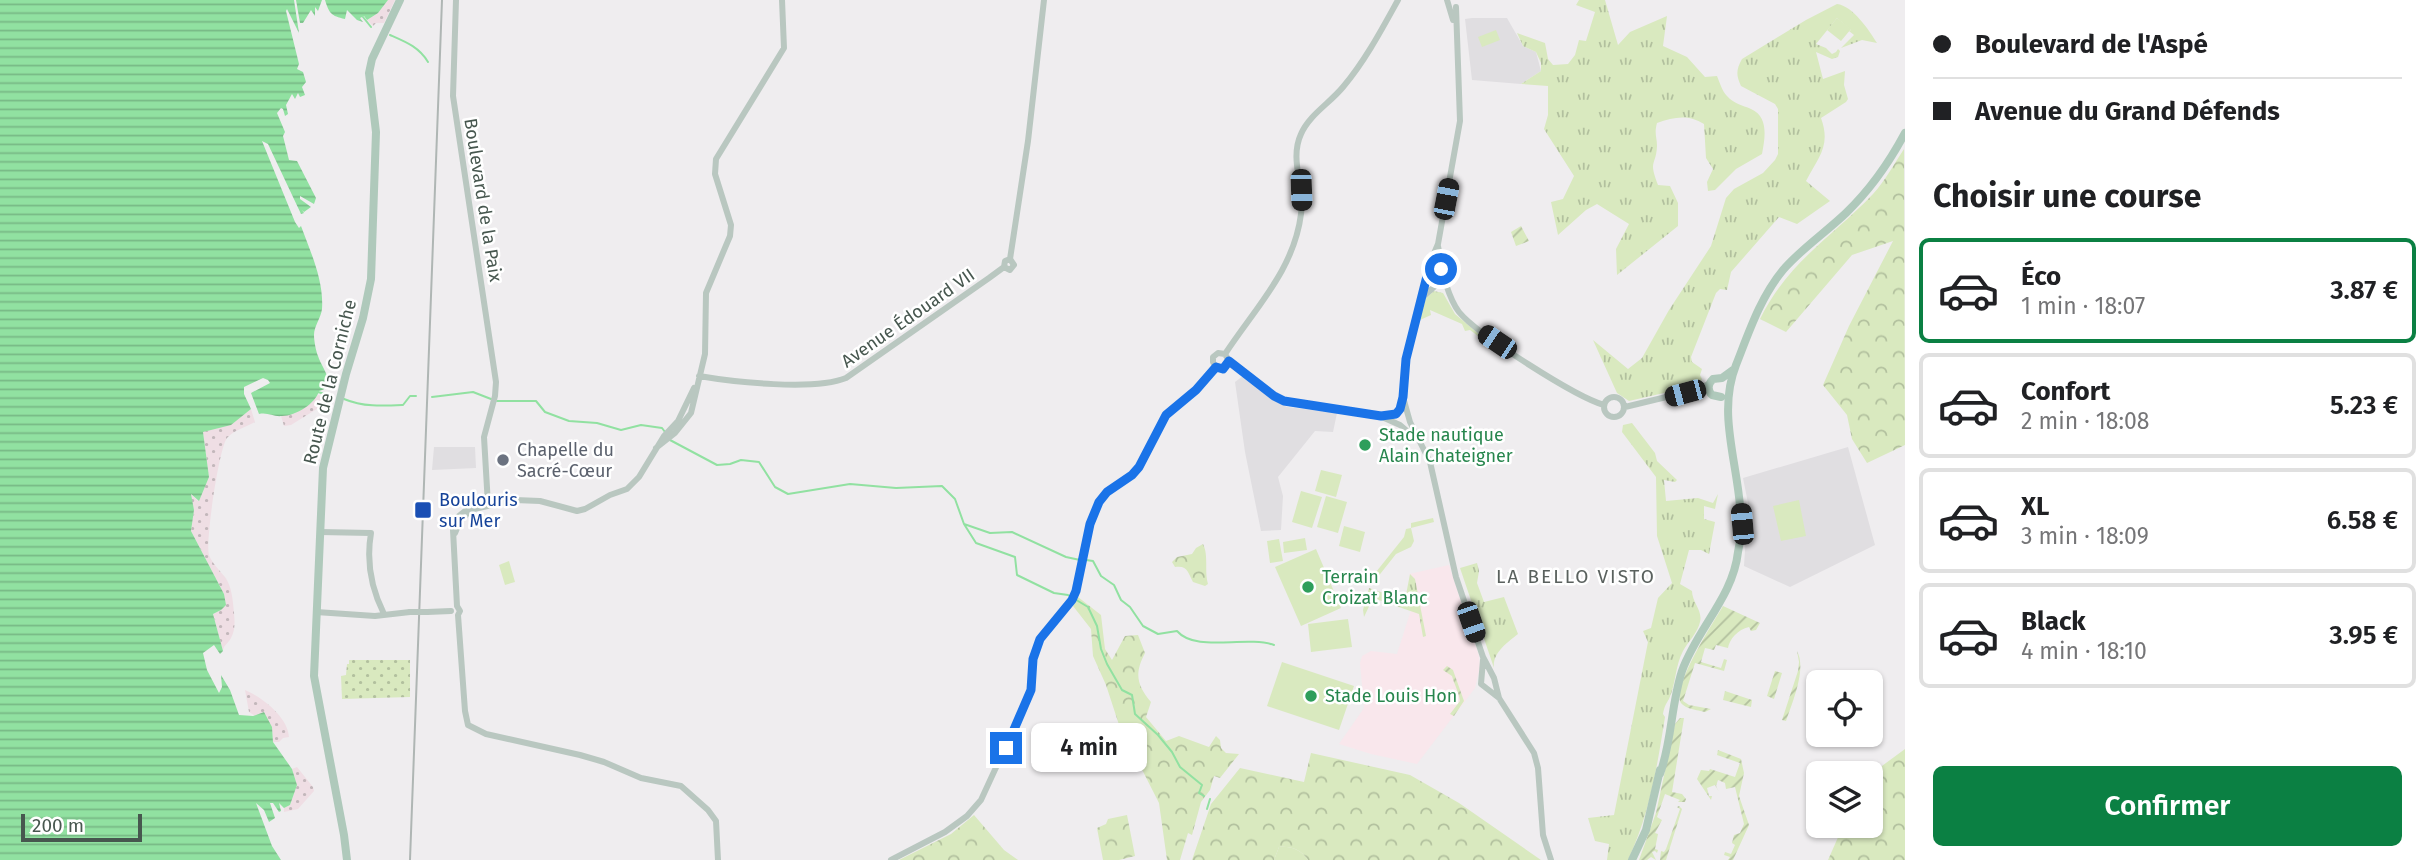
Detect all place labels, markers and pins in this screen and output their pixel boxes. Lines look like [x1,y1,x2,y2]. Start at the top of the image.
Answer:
place label: Stade nautique Alain Chateigner [1379,424,1513,467]
marker: Stade nautique Alain Chateigner [1357,437,1373,453]
place label: Chapelle du Sacré-Cœur [517,439,614,482]
marker: Chapelle du Sacré-Cœur [495,452,511,468]
place label: Boulouris sur Mer [439,489,518,532]
marker: Boulouris sur Mer [413,500,433,520]
place label: Terrain Croizat Blanc [1322,566,1428,609]
marker: Terrain Croizat Blanc [1300,579,1316,595]
place label: Stade Louis Hon [1325,685,1457,707]
marker: Stade Louis Hon [1303,688,1319,704]

